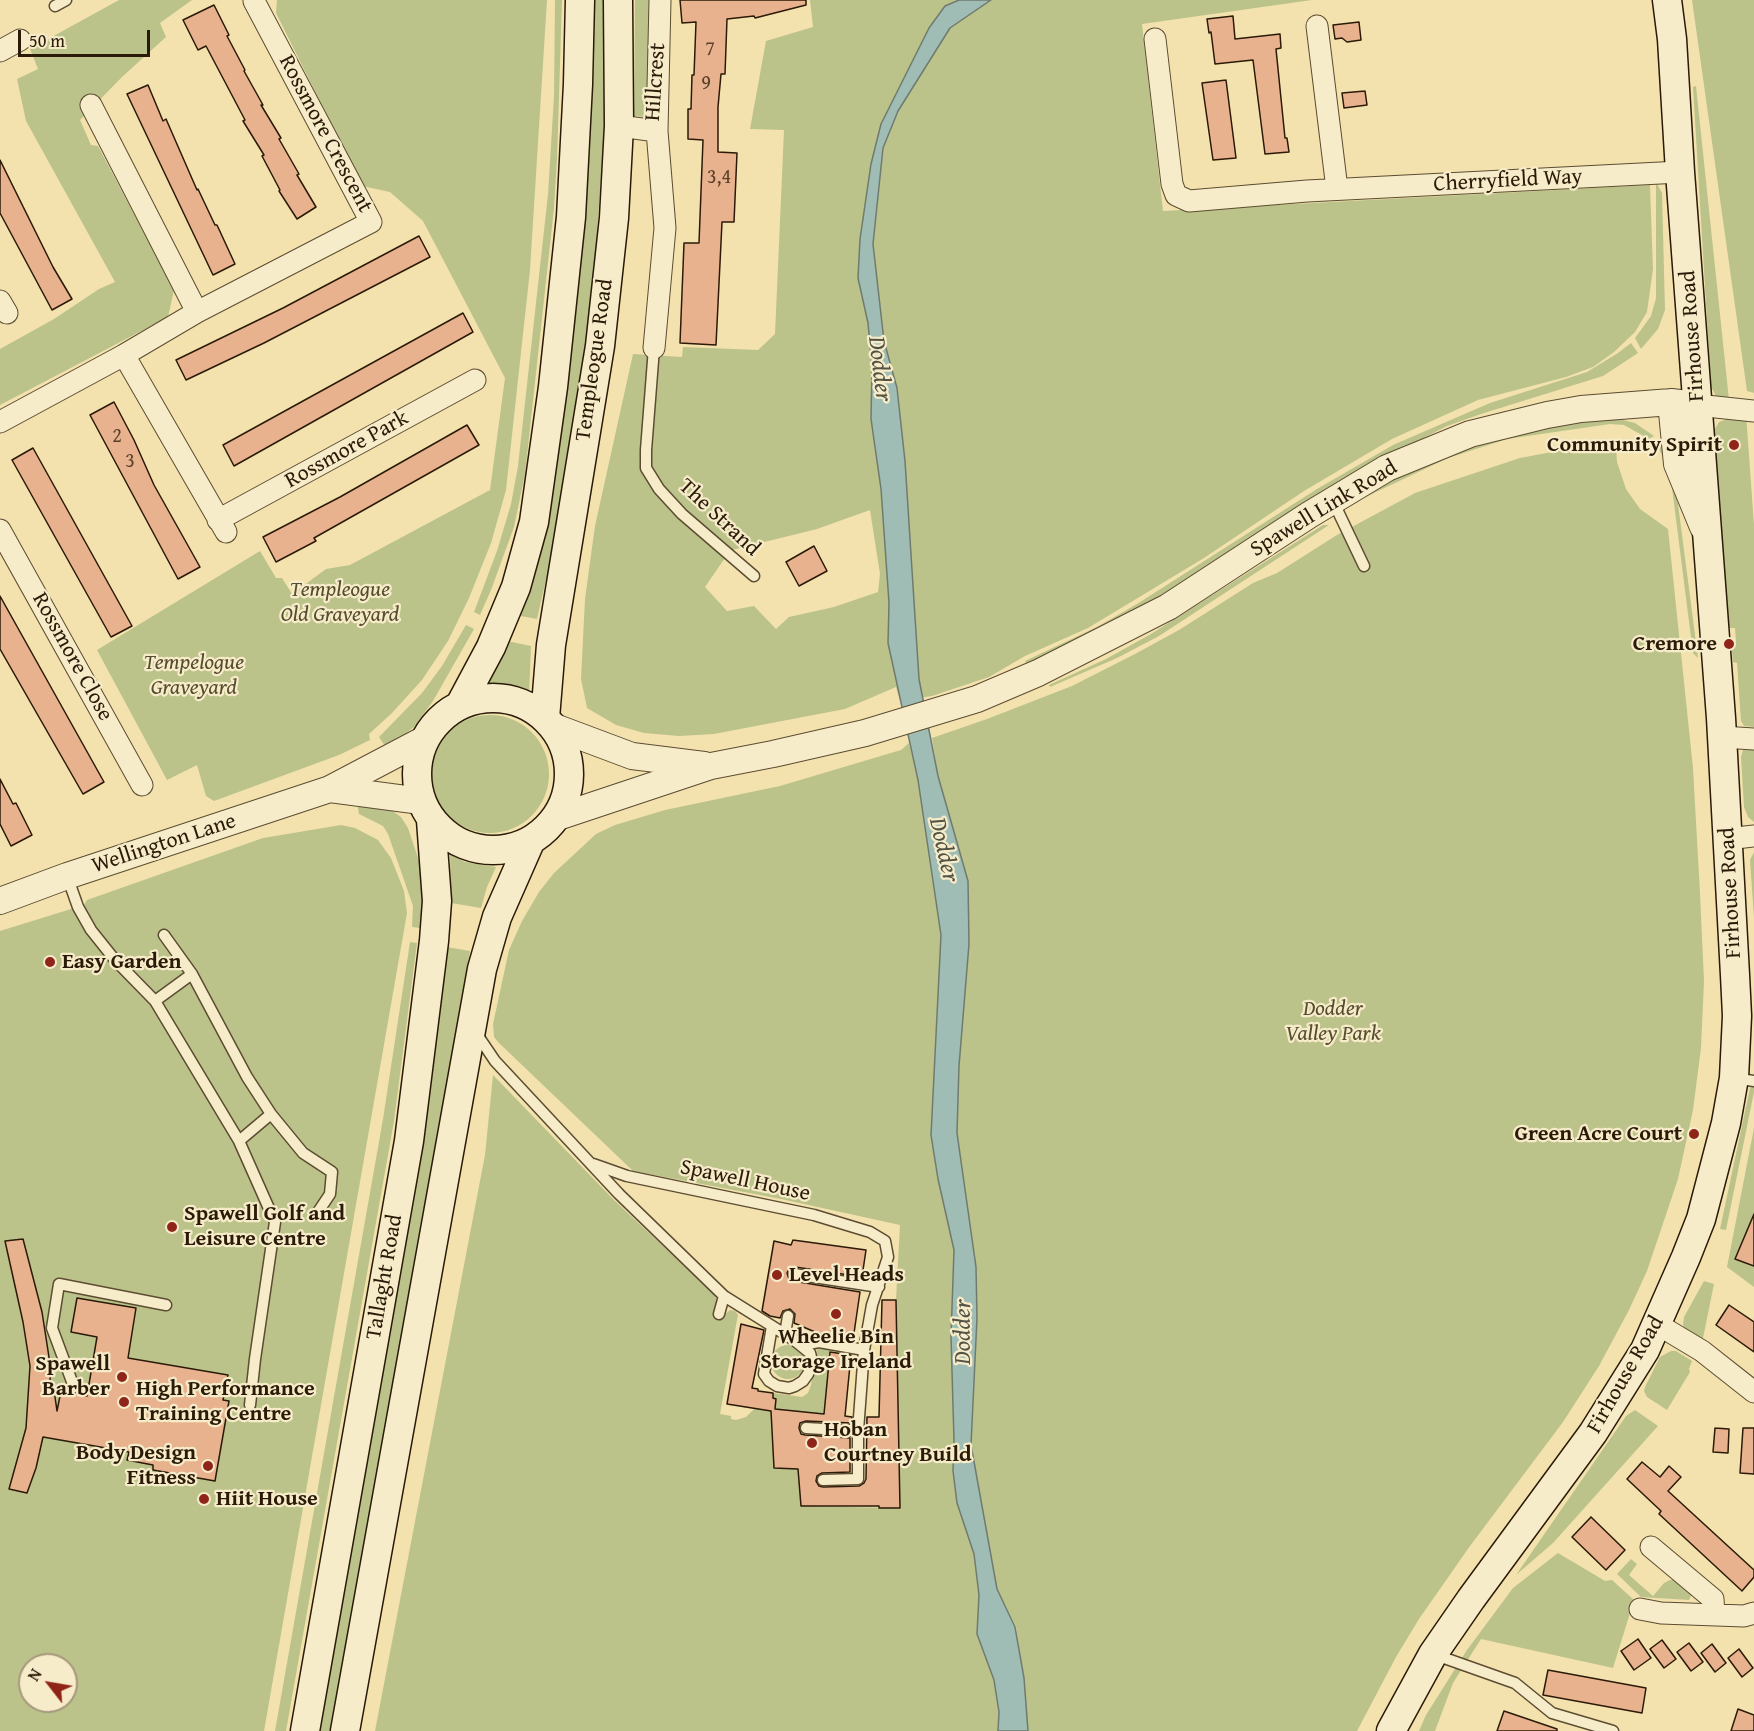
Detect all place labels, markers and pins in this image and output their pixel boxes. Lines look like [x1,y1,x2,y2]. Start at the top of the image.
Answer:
place label: Community Spirit [1547,432,1722,458]
marker: Community Spirit [1727,438,1741,452]
place label: Cremore [1633,631,1717,657]
marker: Cremore [1722,637,1736,651]
place label: Easy Garden [62,949,182,975]
marker: Easy Garden [43,955,57,969]
place label: Green Acre Court [1515,1121,1682,1147]
marker: Green Acre Court [1687,1127,1701,1141]
place label: Spawell Golf and Leisure Centre [184,1201,345,1252]
marker: Spawell Golf and Leisure Centre [165,1220,179,1234]
place label: Level Heads [789,1262,904,1288]
marker: Level Heads [770,1268,784,1282]
marker: Wheelie Bin Storage Ireland [829,1307,843,1321]
place label: Wheelie Bin Storage Ireland [760,1324,912,1376]
place label: Spawell Barber [35,1351,110,1402]
marker: Spawell Barber [115,1370,129,1384]
place label: High Performance Training Centre [136,1376,315,1428]
marker: High Performance Training Centre [117,1395,131,1409]
place label: Hoban Courtney Build [824,1417,972,1468]
marker: Hoban Courtney Build [805,1436,819,1450]
place label: Body Design Fitness [76,1440,196,1492]
marker: Body Design Fitness [201,1459,215,1473]
place label: Hiit House [216,1486,318,1512]
marker: Hiit House [197,1492,211,1506]

